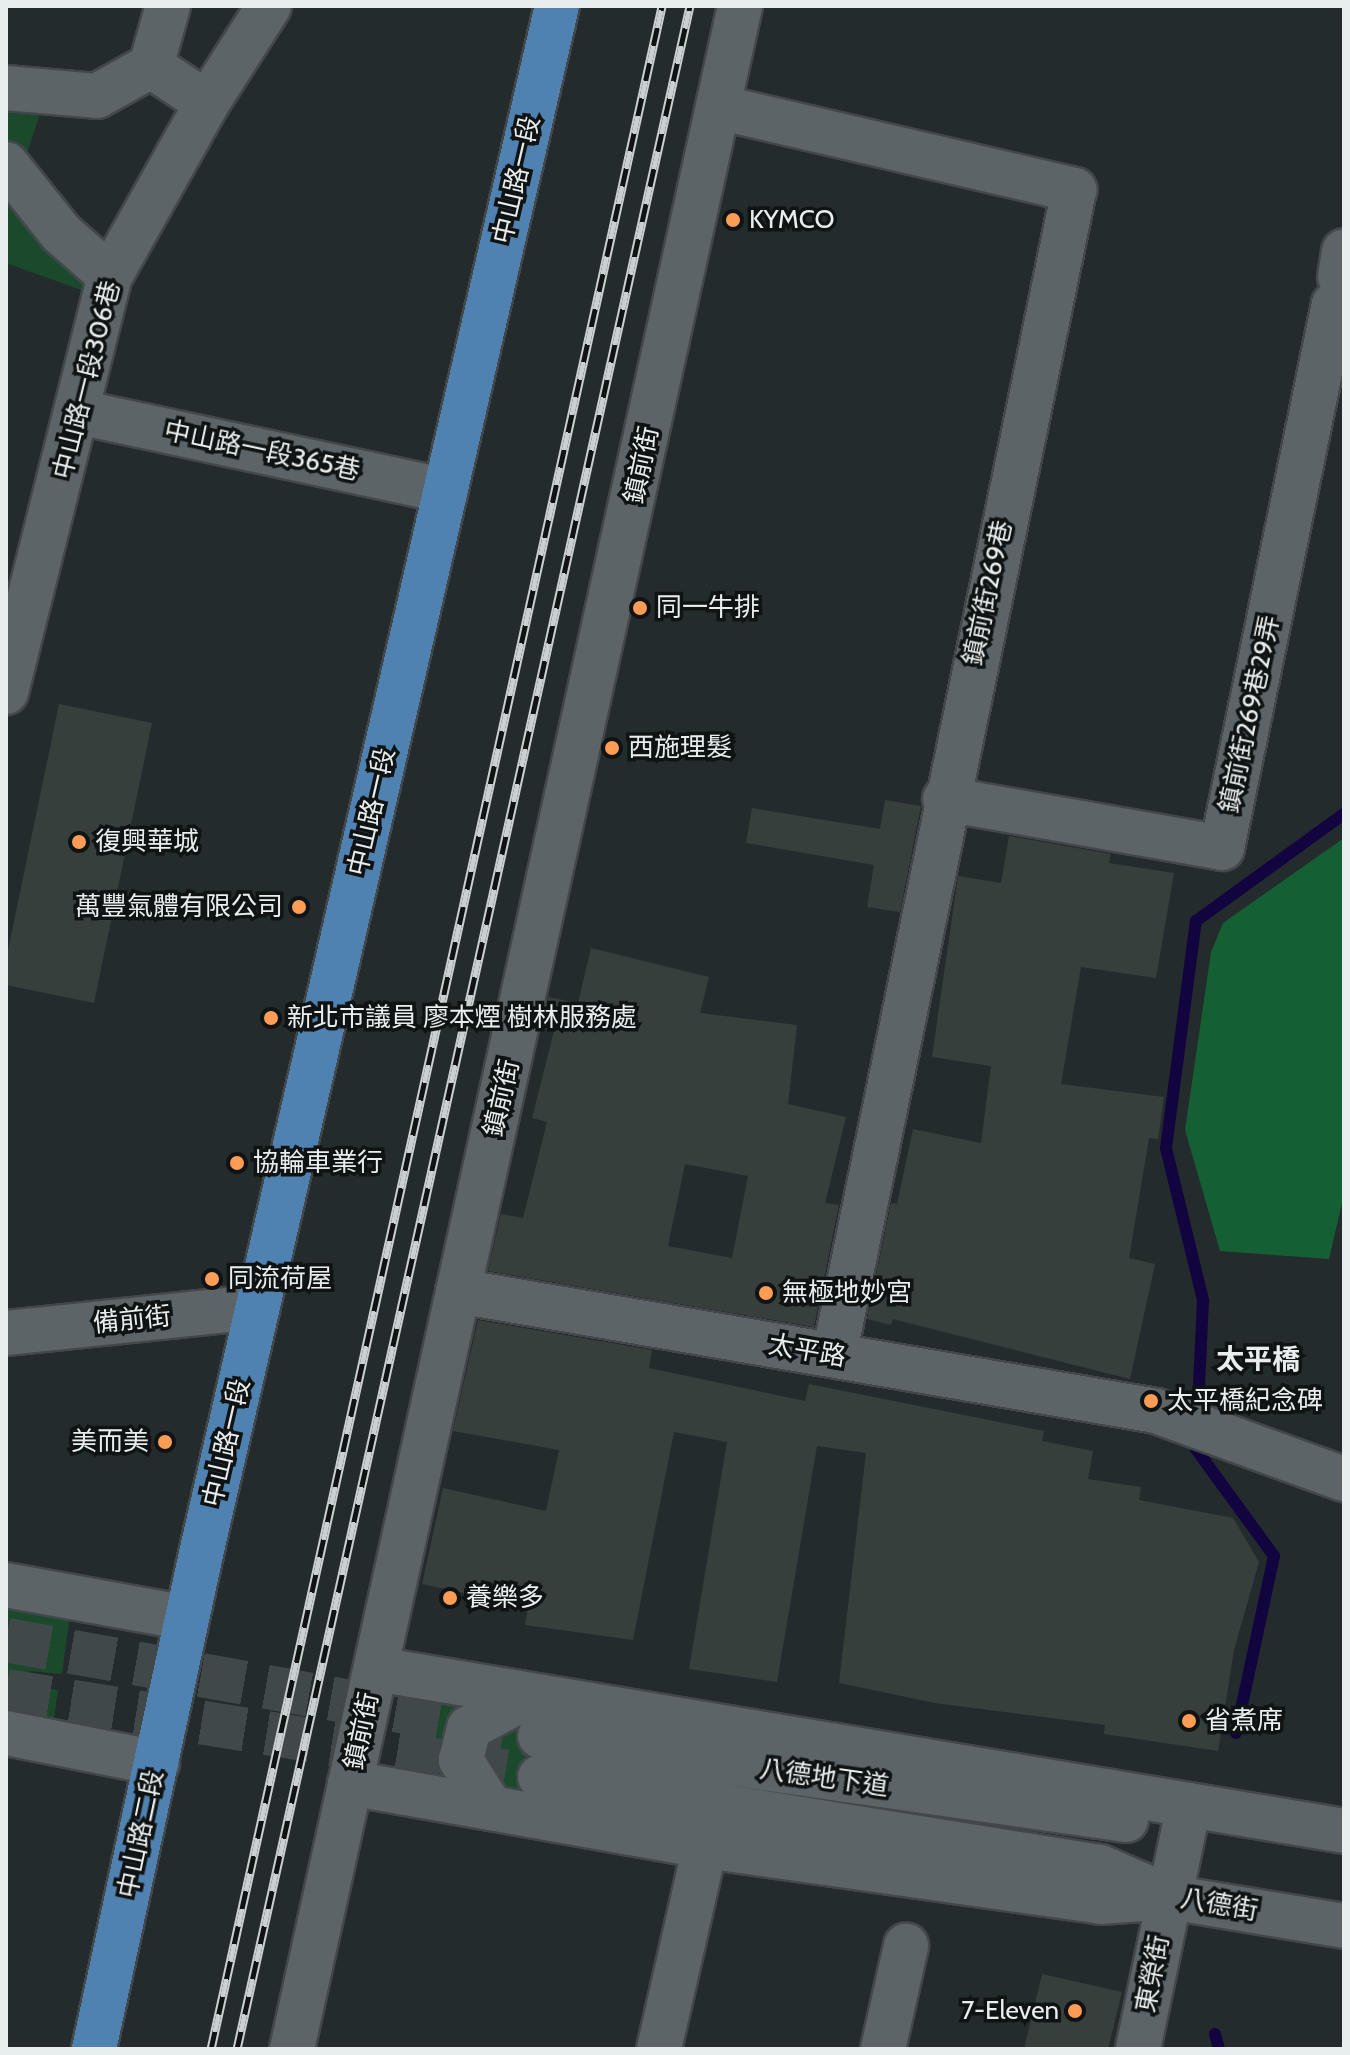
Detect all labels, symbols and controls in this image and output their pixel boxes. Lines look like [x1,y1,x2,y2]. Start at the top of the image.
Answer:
street label: 中山路一段 [487,113,547,247]
place label: KYMCO [749,204,834,236]
marker: KYMCO [724,211,742,229]
street label: 中山路一段306巷 [47,278,127,482]
street label: 中山路一段365巷 [161,415,363,487]
street label: 鎮前街 [619,424,665,506]
street label: 鎮前街269巷 [957,518,1019,668]
place label: 同一牛排 [656,592,760,624]
marker: 同一牛排 [631,599,649,617]
street label: 鎮前街269巷29弄 [1214,612,1286,816]
place label: 西施理髮 [628,732,732,764]
marker: 西施理髮 [603,739,621,757]
street label: 中山路一段 [342,745,402,879]
place label: 復興華城 [95,826,199,858]
marker: 復興華城 [70,833,88,851]
place label: 萬豐氣體有限公司 [75,891,283,923]
marker: 萬豐氣體有限公司 [290,898,308,916]
place label: 新北市議員 廖本煙 樹林服務處 [287,1002,637,1034]
marker: 新北市議員 廖本煙 樹林服務處 [262,1009,280,1027]
street label: 鎮前街 [478,1056,526,1140]
place label: 協輪車業行 [253,1147,383,1179]
marker: 協輪車業行 [228,1154,246,1172]
place label: 同流荷屋 [228,1263,332,1295]
marker: 同流荷屋 [203,1270,221,1288]
place label: 無極地妙宮 [782,1277,912,1309]
marker: 無極地妙宮 [757,1284,775,1302]
street label: 備前街 [92,1300,172,1340]
street label: 太平路 [766,1329,848,1373]
district label: 太平橋 [1216,1342,1300,1376]
street label: 中山路一段 [197,1376,257,1510]
place label: 太平橋紀念碑 [1167,1385,1323,1417]
marker: 太平橋紀念碑 [1142,1392,1160,1410]
place label: 美而美 [71,1426,149,1458]
marker: 美而美 [156,1433,174,1451]
place label: 養樂多 [466,1582,544,1614]
marker: 養樂多 [441,1589,459,1607]
street label: 鎮前街 [339,1690,385,1772]
place label: 省煮席 [1205,1705,1283,1737]
marker: 省煮席 [1180,1712,1198,1730]
street label: 八德地下道 [757,1754,891,1802]
street label: 中山路二段 [112,1767,170,1901]
street label: 八德街 [1178,1883,1260,1927]
street label: 東榮街 [1130,1933,1176,2015]
place label: 7-Eleven [961,1995,1059,2027]
marker: 7-Eleven [1066,2002,1084,2020]

